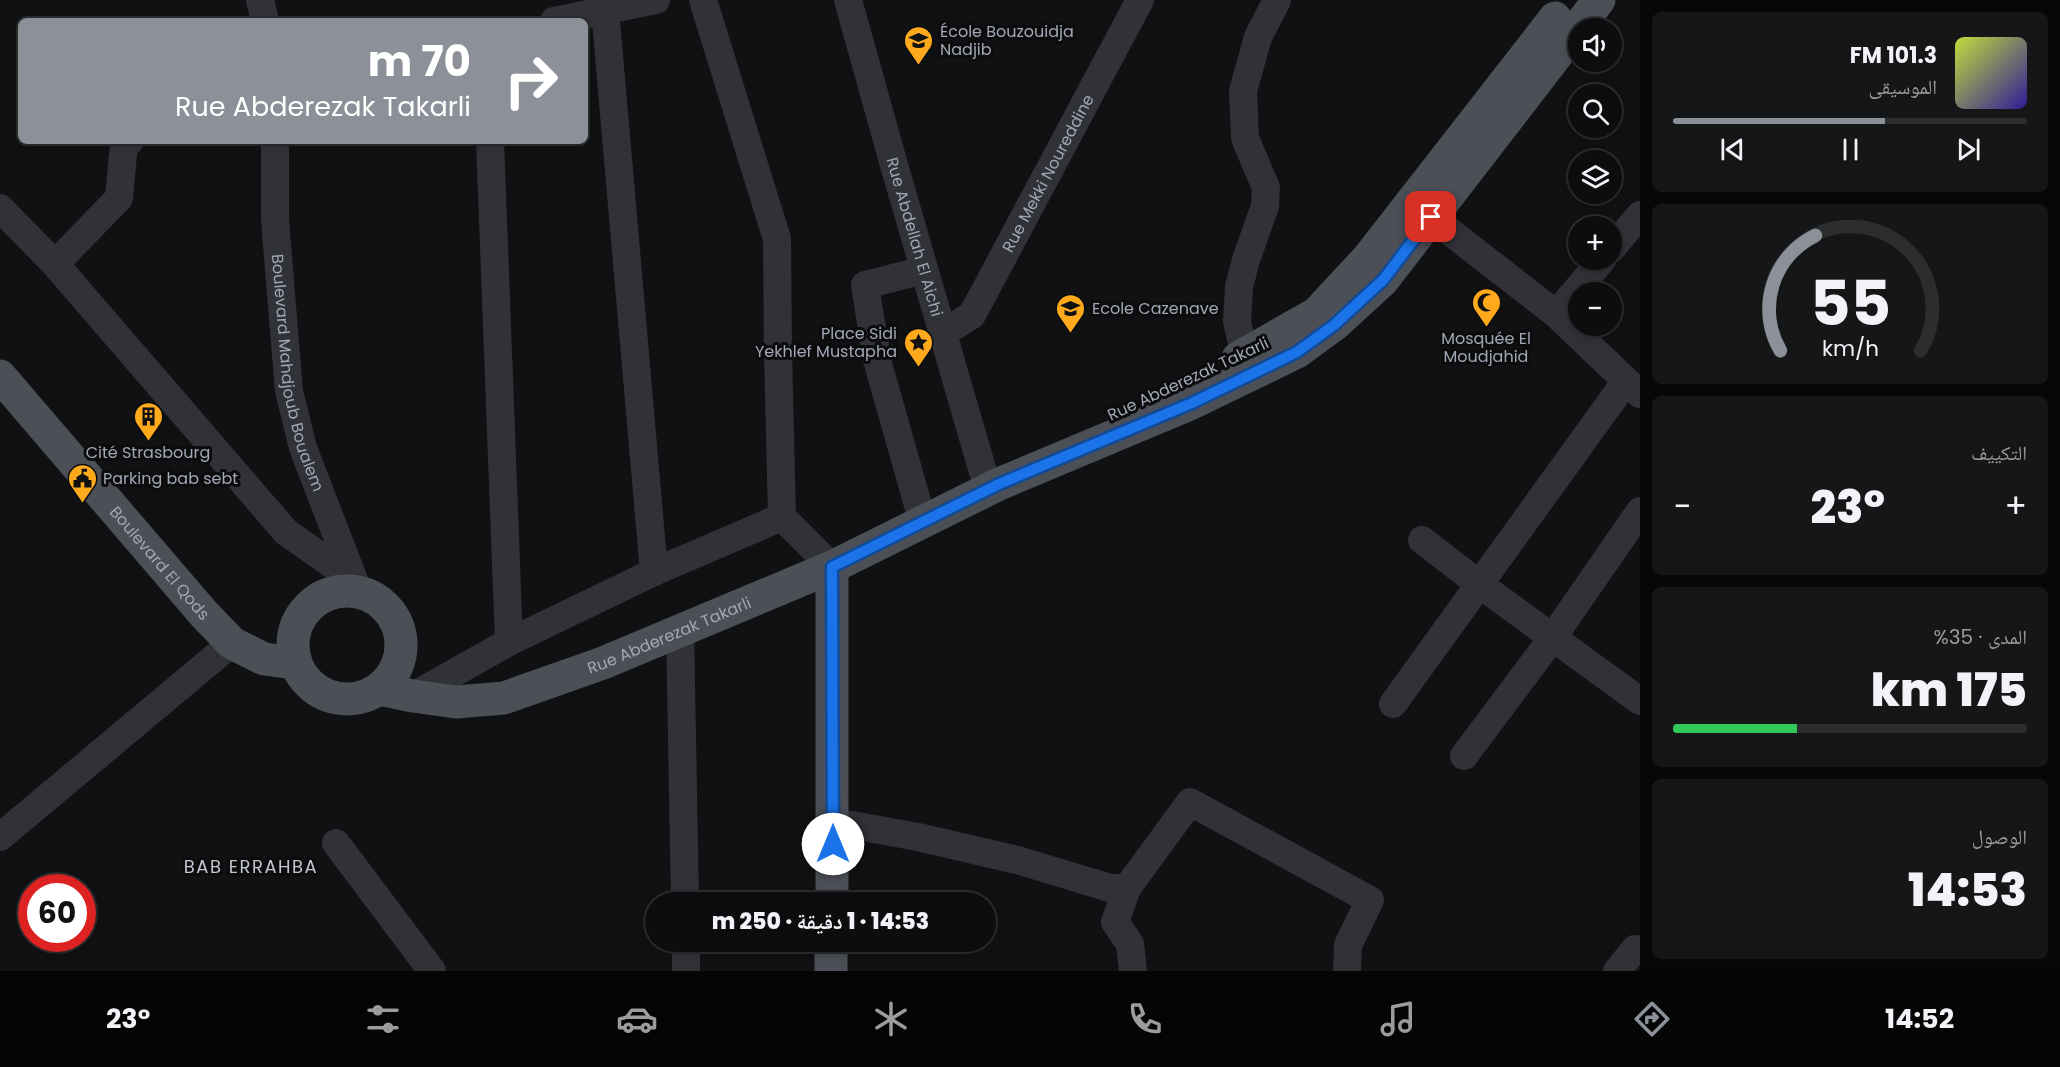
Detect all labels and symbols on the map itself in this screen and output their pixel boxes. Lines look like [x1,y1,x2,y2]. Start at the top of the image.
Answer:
place label: École Bouzouidja Nadjib [940,20,1074,61]
school or university icon: École Bouzouidja Nadjib [903,24,935,66]
street label: Rue Mekki Noureddine [996,90,1099,256]
street label: Rue Abdellah El Aichi [881,154,949,319]
pin [1405,191,1456,242]
street label: Boulevard Mahdjoub Boualem [266,253,330,495]
mosque icon: Mosquée El Moudjahid [1470,286,1502,328]
school or university icon: Ecole Cazenave [1055,292,1087,334]
place label: Ecole Cazenave [1092,297,1219,320]
place label: Place Sidi Yekhlef Mustapha [755,322,897,363]
place icon: Place Sidi Yekhlef Mustapha [902,326,934,368]
place label: Mosquée El Moudjahid [1441,327,1531,368]
street label: Rue Abderezak Takarli [1104,332,1272,426]
building icon: Cité Strasbourg [132,400,164,442]
place label: Cité Strasbourg [86,441,210,464]
public building icon: Parking bab sebt [66,462,98,504]
place label: Parking bab sebt [103,467,238,490]
street label: Boulevard El Qods [105,501,215,625]
street label: Rue Abderezak Takarli [584,591,754,679]
position arrow [801,812,865,876]
district label: BAB ERRAHBA [184,854,318,879]
speed limit sign: 60 [18,874,96,952]

